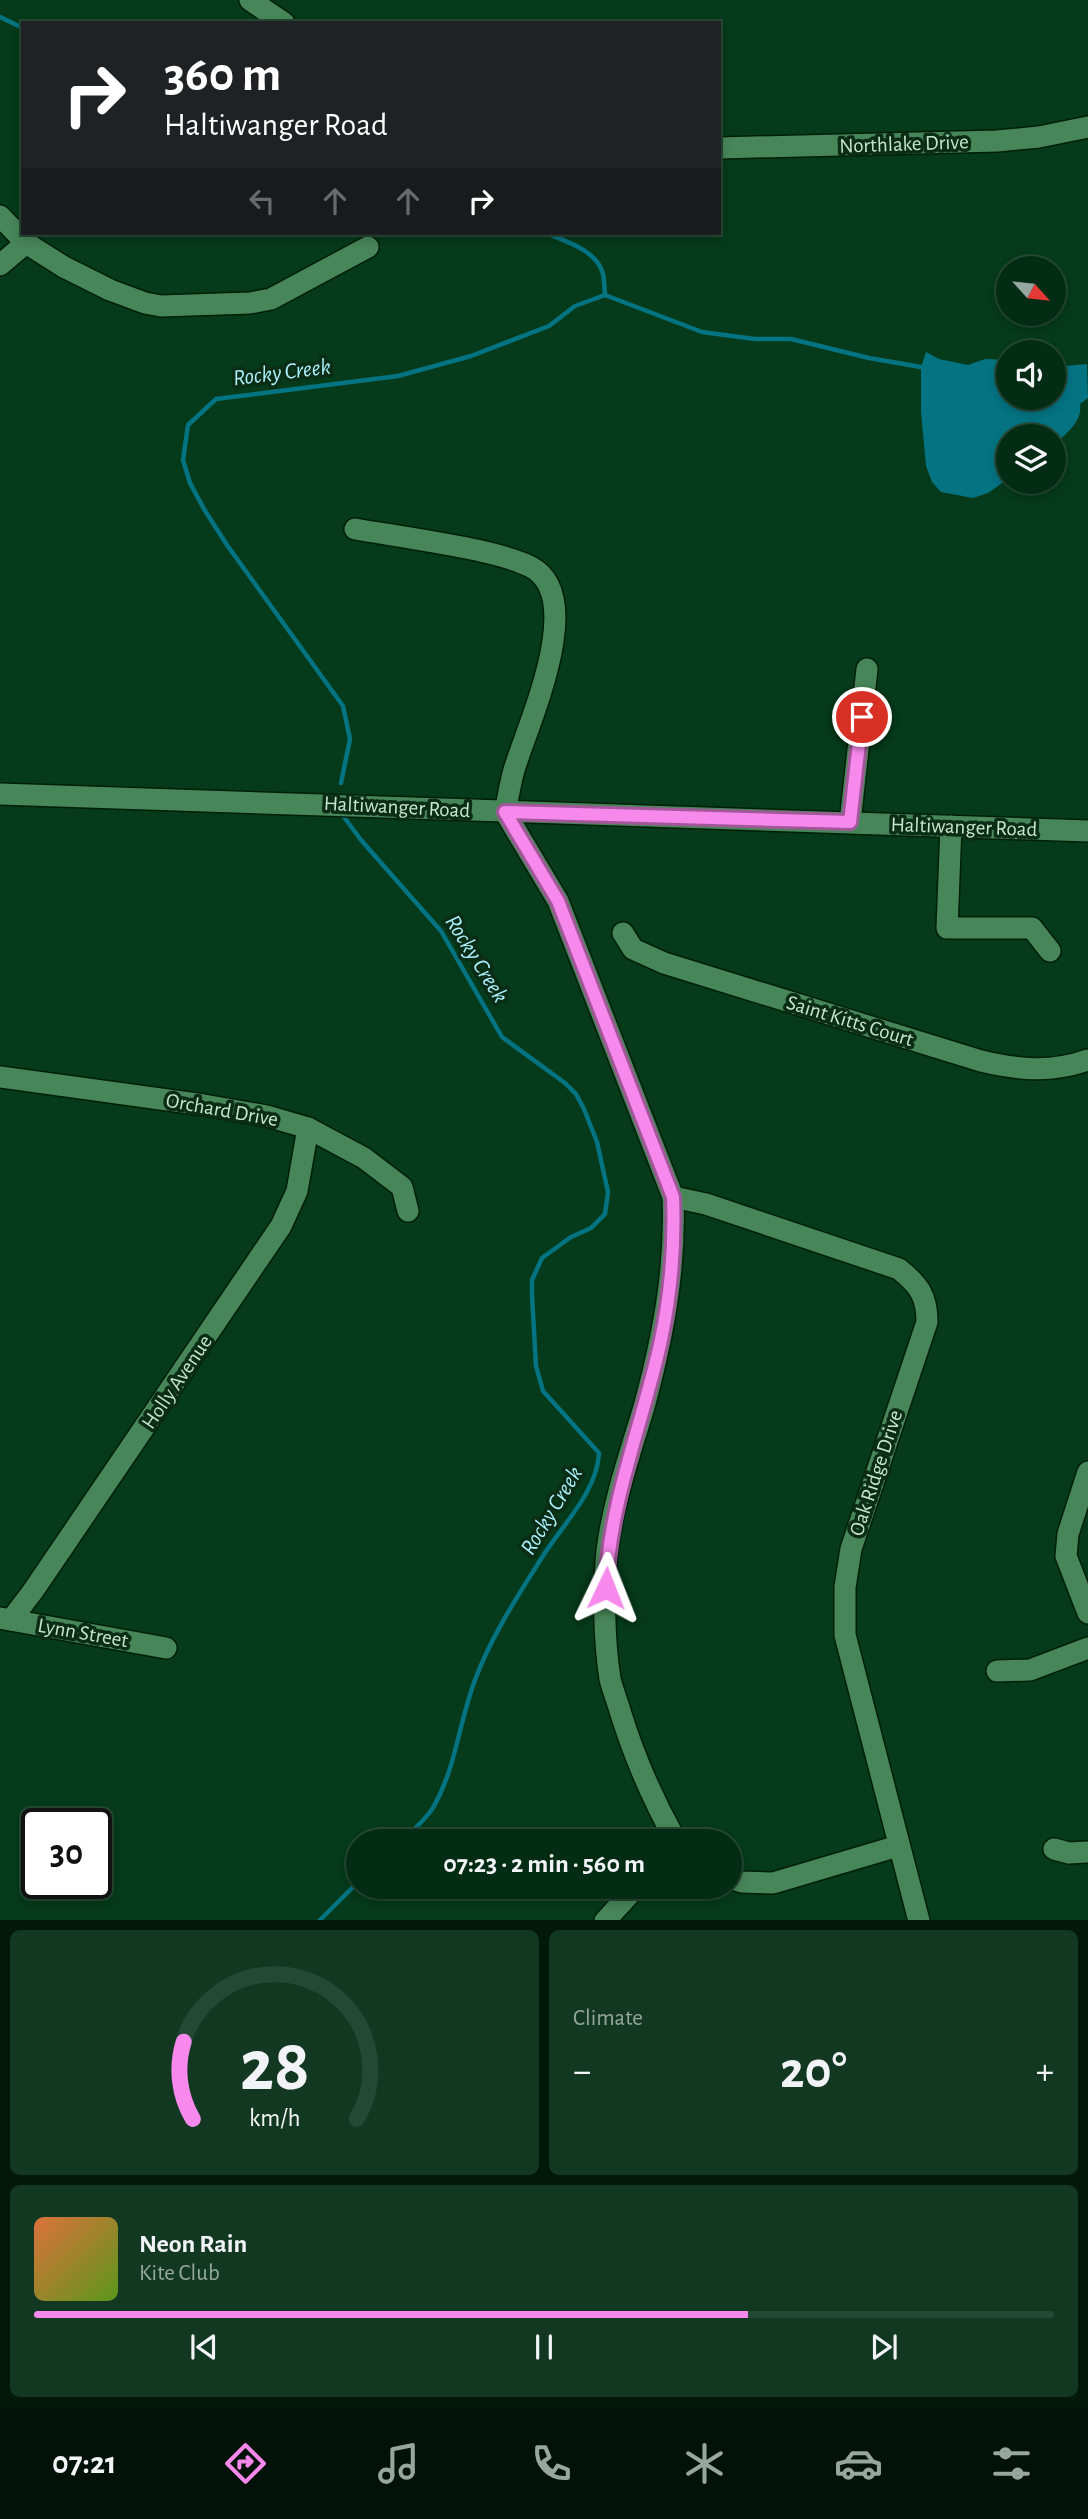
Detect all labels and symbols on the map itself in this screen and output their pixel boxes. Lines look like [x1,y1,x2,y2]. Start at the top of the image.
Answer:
street label: Northlake Drive [839,131,969,157]
north arrow [996,256,1066,326]
water label: Rocky Creek [232,356,333,390]
pin [832,687,892,747]
street label: Haltiwanger Road [323,793,471,821]
street label: Haltiwanger Road [890,814,1038,840]
water label: Rocky Creek [440,911,512,1007]
street label: Saint Kitts Court [784,992,916,1050]
street label: Orchard Drive [164,1090,280,1130]
street label: Holly Avenue [138,1331,216,1433]
street label: Oak Ridge Drive [846,1408,906,1538]
water label: Rocky Creek [517,1463,587,1559]
position arrow [569,1551,643,1625]
street label: Lynn Street [36,1615,130,1651]
speed limit sign: 30 [21,1808,112,1899]

